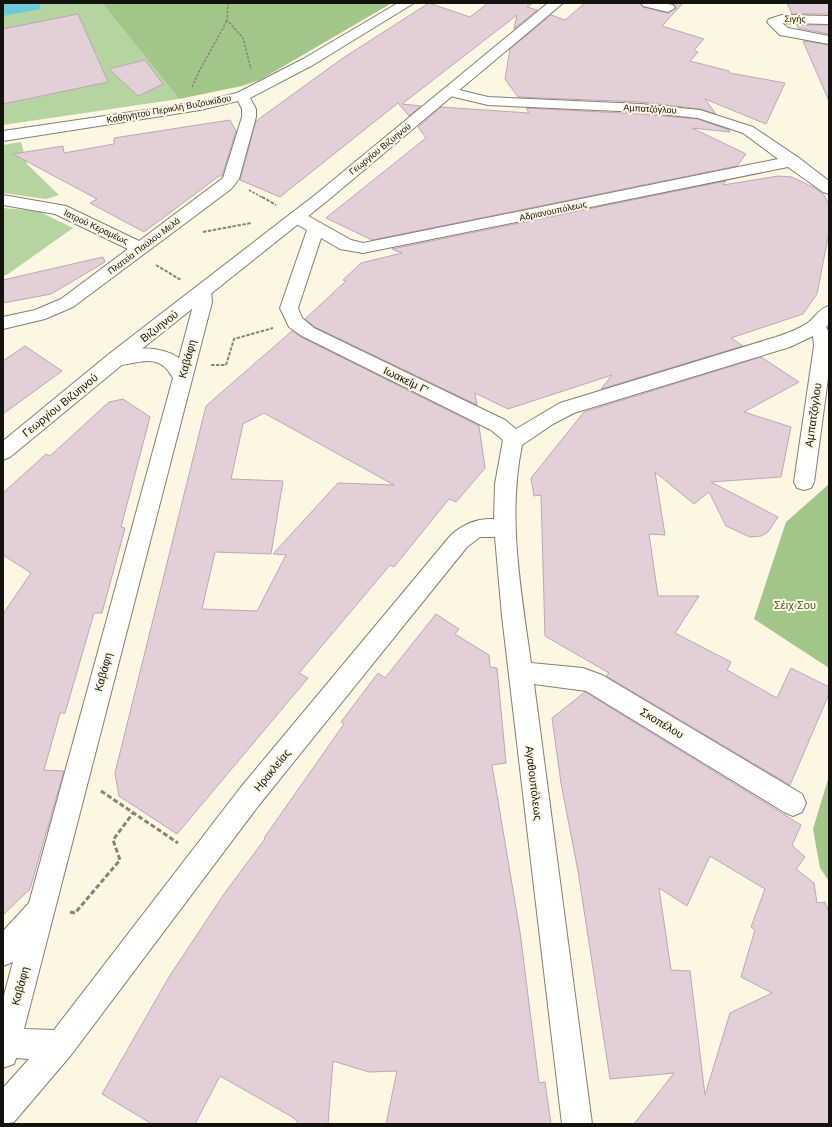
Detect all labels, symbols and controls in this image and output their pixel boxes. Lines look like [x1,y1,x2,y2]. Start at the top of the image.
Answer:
street label: Σιγής [784,14,806,24]
street label: Καθηγητού Περικλή Βυζουκίδου [106,93,232,125]
street label: Αμπατζόγλου [623,103,677,115]
street label: Γεωργίου Βιζυηνού [347,121,413,177]
street label: Αδριανουπόλεως [518,199,588,223]
street label: Ιατρού Κεραμέως [62,208,130,247]
street label: Πλατεία Παύλου Μελά [106,216,182,276]
street label: Βιζυηνού [138,308,180,344]
street label: Καβάφη [176,338,198,380]
street label: Ιωακείμ Γ' [382,364,430,396]
street label: Γεωργίου Βιζυηνού [20,371,100,439]
street label: Αμπατζόγλου [803,382,823,448]
park label: Σέιχ Σου [774,599,816,611]
street label: Καβάφη [92,651,114,693]
street label: Σκοπέλου [638,705,686,741]
street label: Αγαθουπόλεως [523,745,545,821]
street label: Ηρακλείας [251,747,293,793]
street label: Καβάφη [9,965,31,1007]

